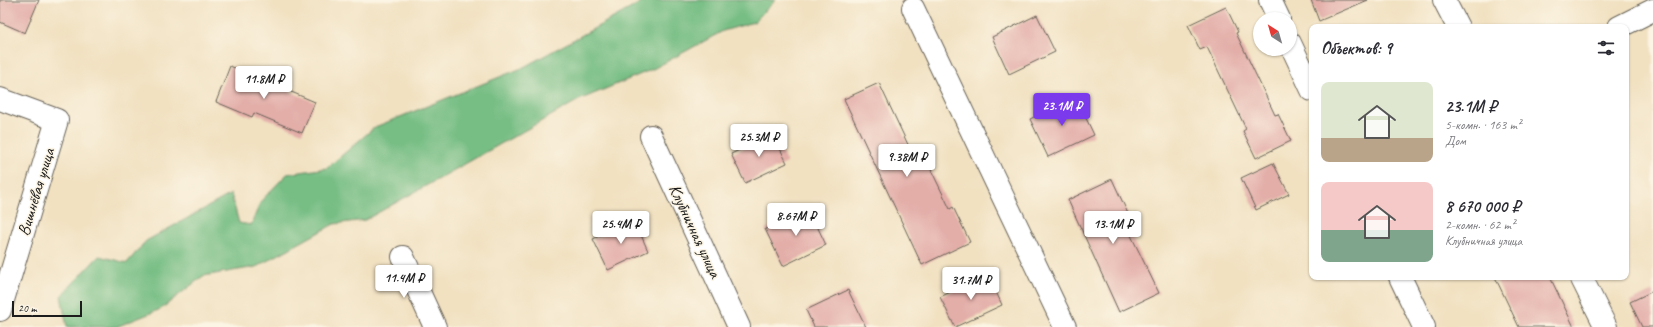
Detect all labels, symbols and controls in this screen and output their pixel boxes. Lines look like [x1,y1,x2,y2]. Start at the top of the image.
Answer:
north arrow [1253,12,1297,56]
map controls [1253,12,1297,56]
icon: filters [1595,37,1617,59]
text: Объектов: 9 [1321,38,1392,59]
pin: 11.8M ₽ [227,66,301,100]
text: 11.8M ₽ [244,71,284,87]
pin: 23.1M ₽ [1025,93,1099,127]
text: 23.1M ₽ [1445,96,1497,117]
text: 23.1M ₽ [1042,98,1082,114]
icon: home [1353,98,1401,146]
text: 5-комн. · 163 m² [1445,117,1521,133]
pin: 25.3M ₽ [722,124,796,158]
text: 25.3M ₽ [739,129,779,145]
text: Дом [1445,133,1466,149]
pin: 9.38M ₽ [870,144,944,178]
street label: Вишнёвая улица [13,145,60,238]
text: 9.38M ₽ [887,149,927,165]
street label: Клубничная улица [664,181,727,283]
text: 8 670 000 ₽ [1445,196,1520,217]
icon: home [1353,198,1401,246]
pin: 8.67M ₽ [759,203,833,237]
text: 8.67M ₽ [776,208,816,224]
pin: 25.4M ₽ [584,211,658,245]
pin: 13.1M ₽ [1076,211,1150,245]
text: 25.4M ₽ [601,216,641,232]
text: 13.1M ₽ [1093,216,1133,232]
text: 2-комн. · 62 m² [1445,217,1515,233]
text: Клубничная улица [1445,233,1522,249]
pin: 11.4M ₽ [367,265,441,299]
pin: 31.7M ₽ [934,267,1008,301]
text: 11.4M ₽ [384,270,424,286]
text: 31.7M ₽ [951,272,991,288]
scale bar [12,299,82,318]
text: 20 m [18,301,37,315]

